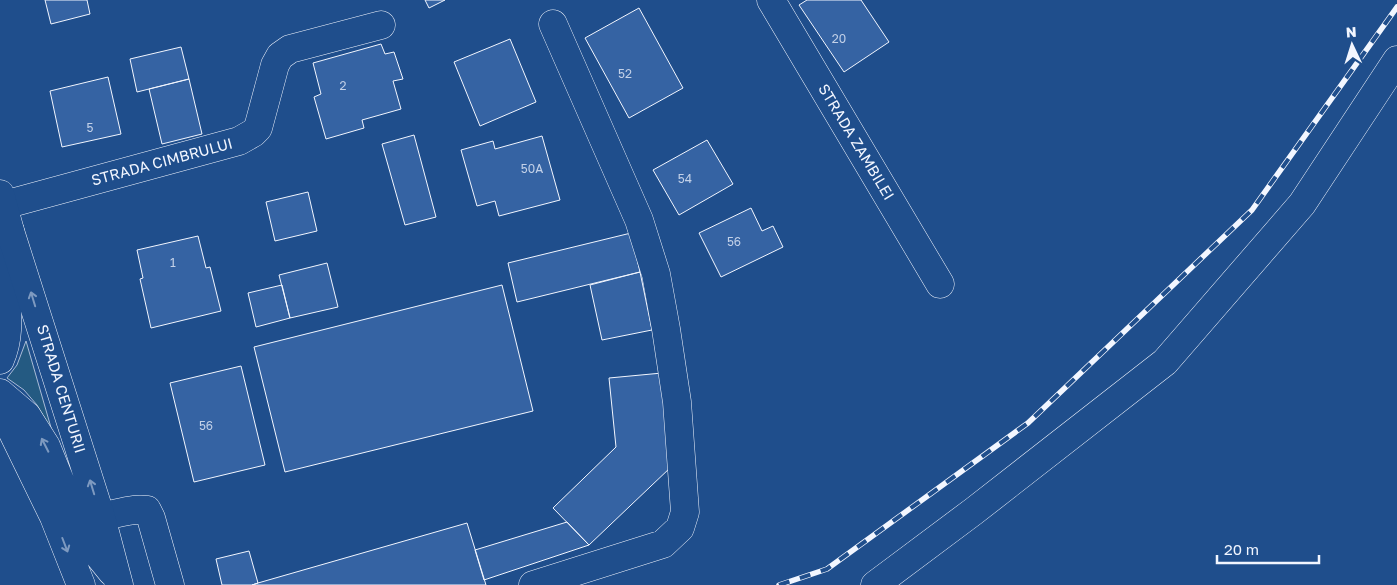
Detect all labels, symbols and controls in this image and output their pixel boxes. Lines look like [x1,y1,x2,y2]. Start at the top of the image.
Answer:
north arrow [1327,20,1377,70]
text: N [1345,23,1357,40]
house number: 20 [832,31,846,46]
house number: 52 [618,66,632,81]
house number: 2 [340,78,347,93]
street label: STRADA ZAMBILEI [815,80,899,203]
house number: 5 [87,120,94,135]
street label: STRADA CIMBRULUI [89,133,234,189]
house number: 50A [521,161,543,176]
house number: 54 [678,171,692,186]
house number: 56 [727,234,741,249]
house number: 1 [170,255,176,270]
one-way arrow [27,291,37,307]
street label: STRADA CENTURII [34,322,90,455]
house number: 56 [199,418,213,433]
one-way arrow [40,438,50,453]
one-way arrow [86,480,96,496]
scale bar [1217,532,1320,564]
one-way arrow [61,537,71,552]
text: 20 m [1224,540,1259,558]

